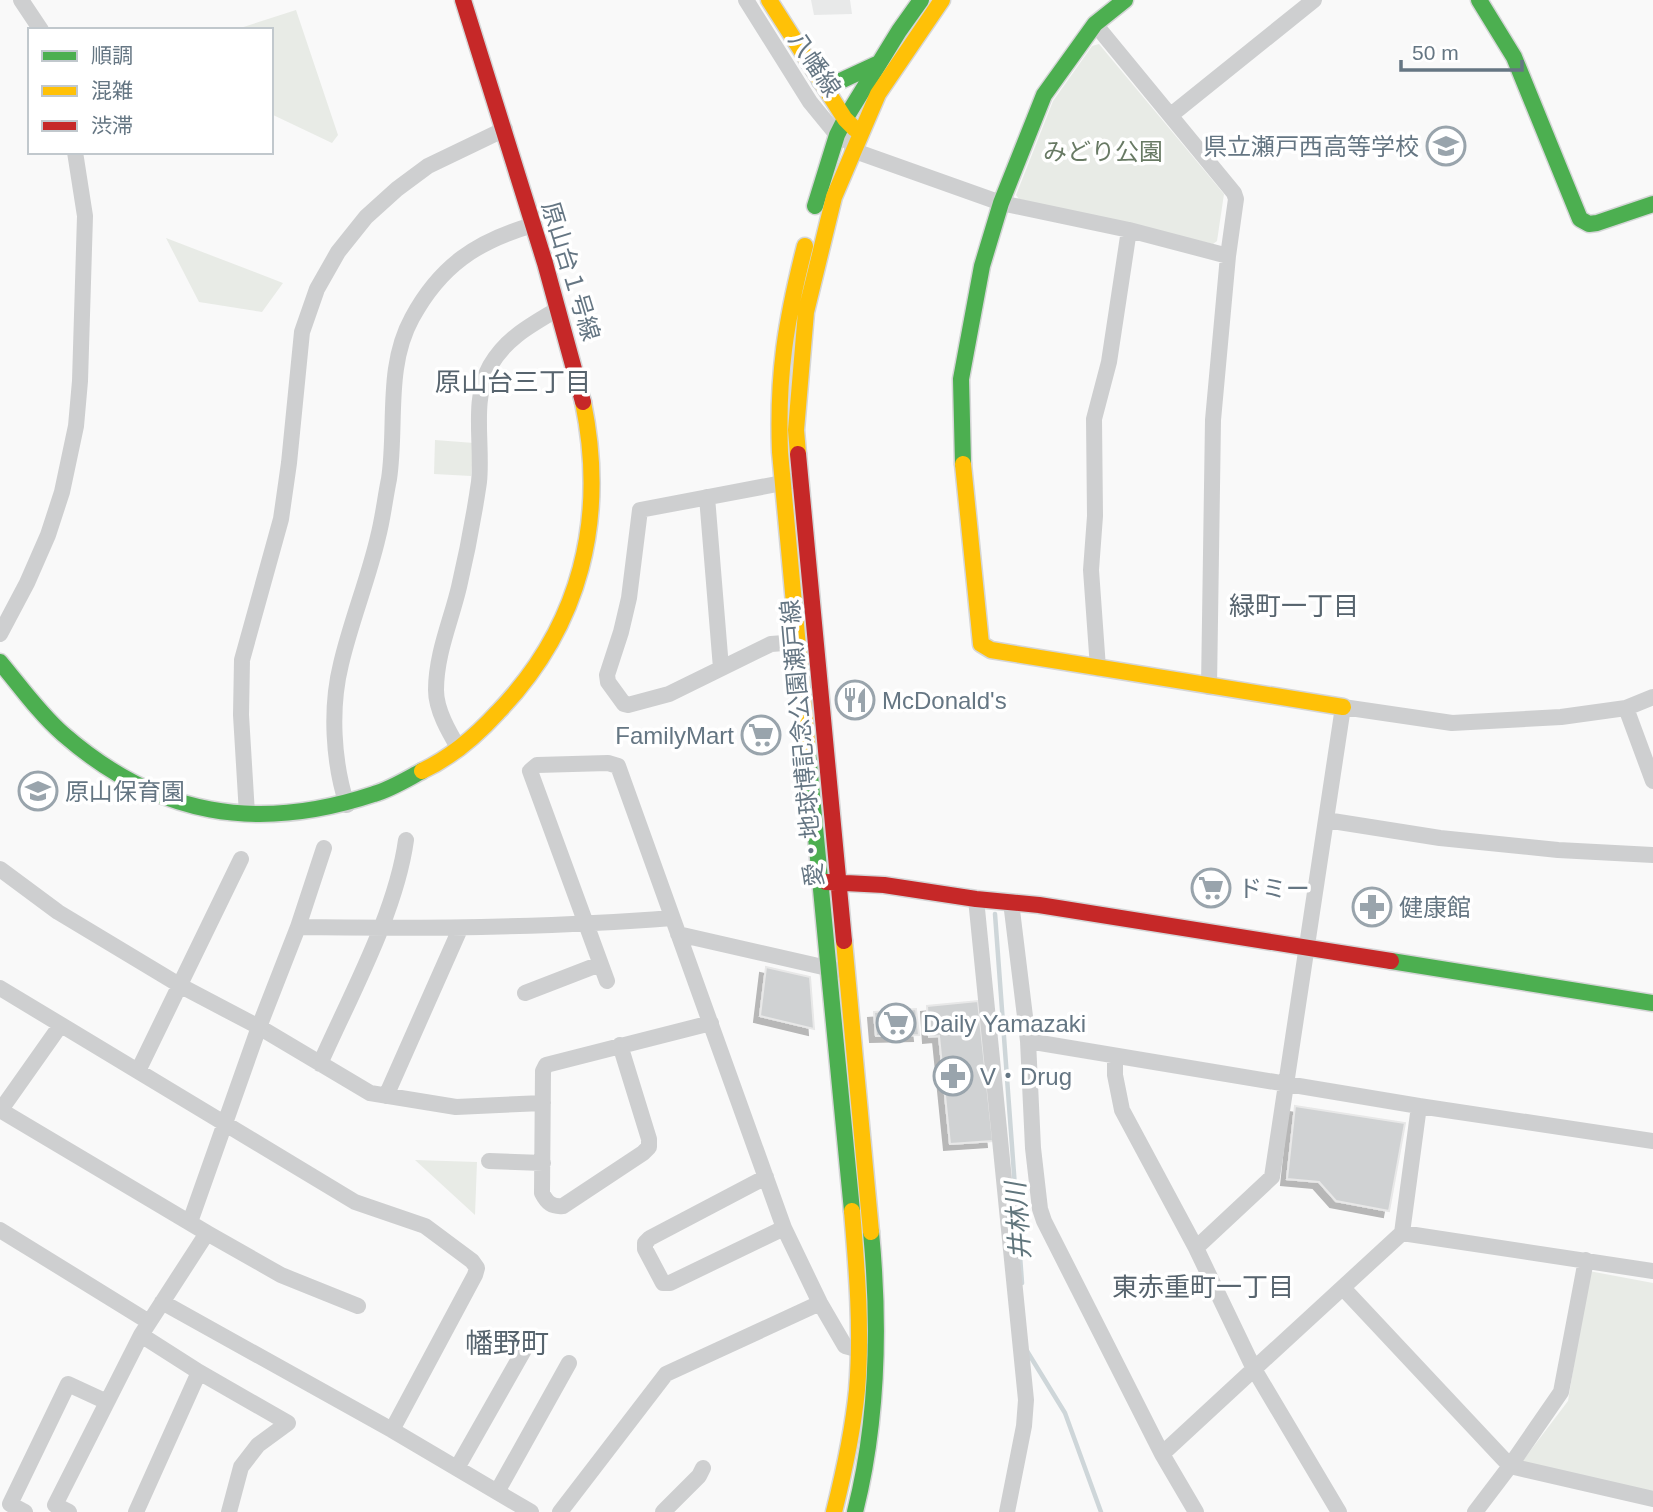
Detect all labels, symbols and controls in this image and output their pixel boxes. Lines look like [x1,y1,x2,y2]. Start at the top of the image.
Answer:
street label: 八幡線 [784,27,846,101]
legend [28,28,273,154]
scale bar [1401,28,1522,72]
text: 50 m [1412,41,1459,64]
text: 順調 [91,44,133,67]
text: 混雑 [91,79,133,102]
text: 渋滞 [91,114,133,137]
school or university icon: 県立瀬戸西高等学校 [1425,125,1467,167]
place label: 県立瀬戸西高等学校 [1203,133,1419,160]
park label: みどり公園 [1043,138,1163,165]
street label: 原山台１号線 [537,198,605,344]
district label: 原山台三丁目 [435,367,591,397]
district label: 緑町一丁目 [1229,591,1359,621]
street label: 愛・地球博記念公園瀬戸線 [776,598,828,888]
restaurant icon: McDonald's [834,679,876,721]
place label: McDonald's [882,687,1007,714]
supermarket icon: FamilyMart [740,714,782,756]
place label: FamilyMart [615,722,734,749]
school or university icon: 原山保育園 [17,770,59,812]
place label: 原山保育園 [65,778,185,805]
supermarket icon: ドミー [1190,867,1232,909]
place label: ドミー [1238,875,1310,902]
pharmacy icon: 健康館 [1351,886,1393,928]
place label: 健康館 [1399,894,1471,921]
supermarket icon: Daily Yamazaki [875,1002,917,1044]
place label: Daily Yamazaki [923,1010,1086,1037]
pharmacy icon: V・Drug [932,1055,974,1097]
place label: V・Drug [980,1063,1072,1090]
water label: 井林川 [1000,1178,1036,1261]
district label: 東赤重町一丁目 [1112,1272,1294,1302]
district label: 幡野町 [465,1328,549,1359]

